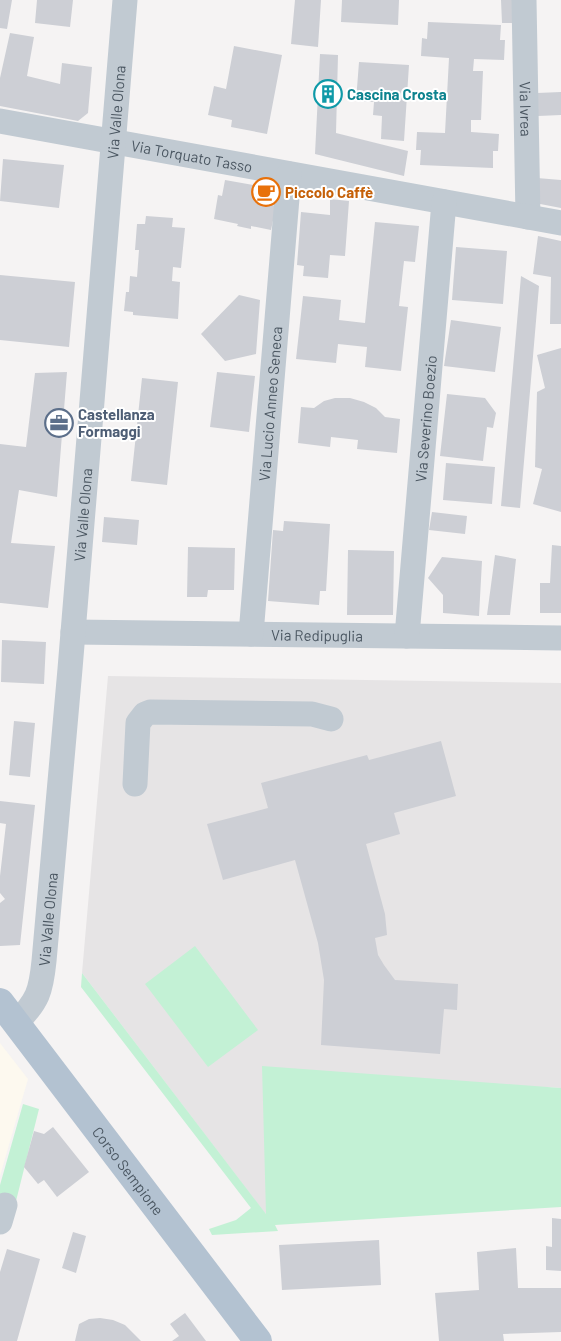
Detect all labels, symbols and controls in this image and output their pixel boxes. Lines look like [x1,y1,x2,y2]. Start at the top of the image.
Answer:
street label: Via Valle Olona [103,65,129,160]
building icon: Cascina Crosta [313,79,343,109]
street label: Via Ivrea [517,81,536,137]
place label: Cascina Crosta [347,85,447,103]
street label: Via Torquato Tasso [130,136,254,176]
cafe icon: Piccolo Caffè [251,177,281,207]
place label: Piccolo Caffè [285,183,373,201]
street label: Via Lucio Anneo Seneca [255,326,285,482]
street label: Via Severino Boezio [411,354,440,483]
place label: Castellanza Formaggi [78,405,155,440]
office icon: Castellanza Formaggi [44,408,74,438]
street label: Via Valle Olona [70,467,95,562]
street label: Via Redipuglia [271,625,363,645]
street label: Via Valle Olona [35,872,61,967]
street label: Corso Sempione [89,1123,168,1219]

